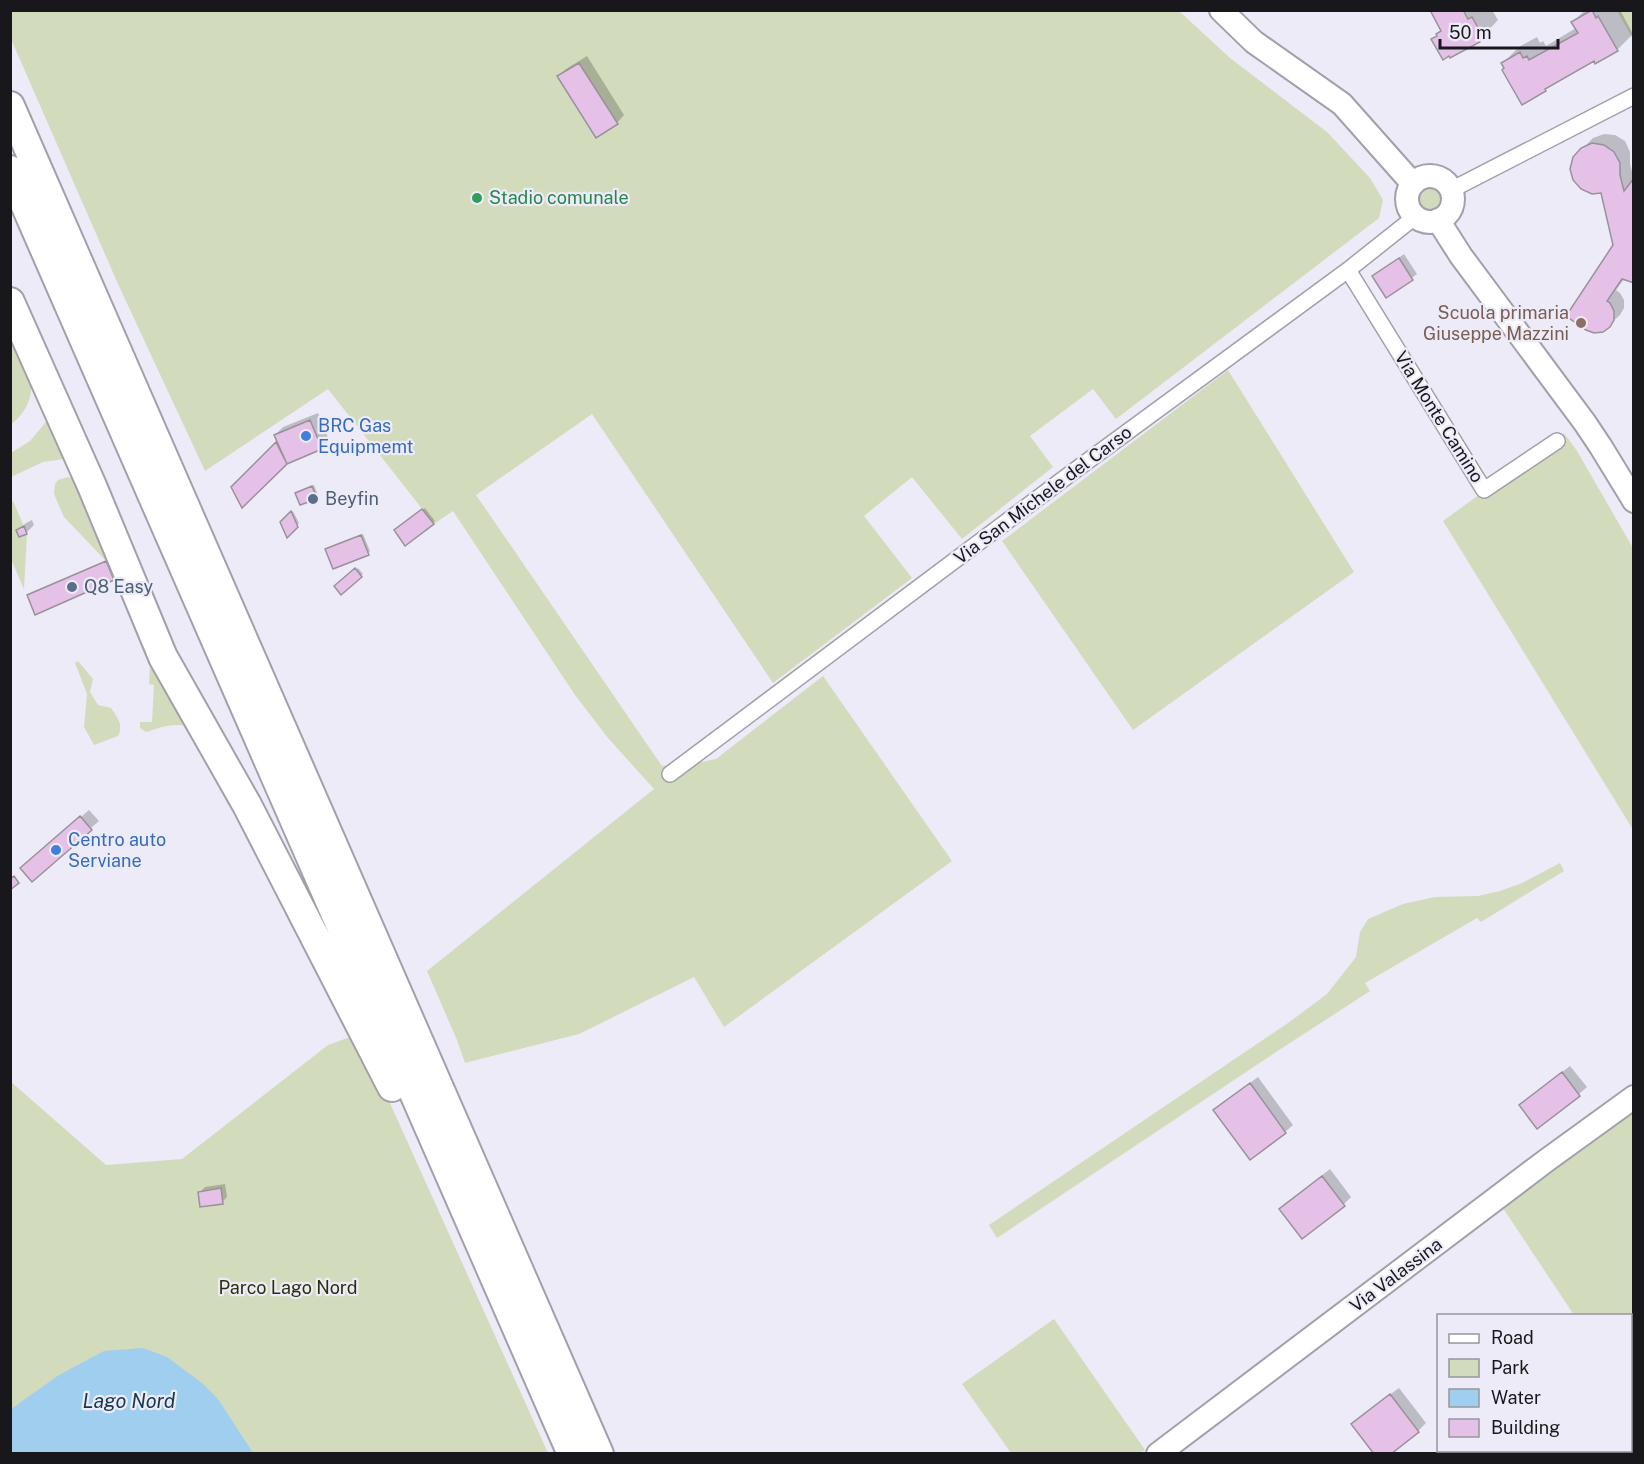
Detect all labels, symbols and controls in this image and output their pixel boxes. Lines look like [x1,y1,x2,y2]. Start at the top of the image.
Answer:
scale bar [1440,12,1558,50]
text: 50 m [1449,22,1492,43]
place label: Stadio comunale [489,187,629,208]
marker: Stadio comunale [470,191,484,205]
place label: Scuola primaria Giuseppe Mazzini [1423,302,1569,344]
marker: Scuola primaria Giuseppe Mazzini [1574,316,1588,330]
street label: Via Monte Camino [1391,347,1488,486]
place label: BRC Gas Equipmemt [318,415,414,457]
street label: Via San Michele del Carso [950,421,1136,568]
marker: BRC Gas Equipmemt [299,429,313,443]
place label: Beyfin [325,488,379,509]
marker: Beyfin [306,492,320,506]
place label: Q8 Easy [84,576,153,597]
marker: Q8 Easy [65,580,79,594]
place label: Centro auto Serviane [68,829,166,871]
marker: Centro auto Serviane [49,843,63,857]
street label: Via Valassina [1345,1233,1446,1316]
park label: Parco Lago Nord [219,1277,357,1298]
legend [1437,1314,1632,1452]
text: Road [1491,1327,1534,1348]
text: Park [1491,1357,1529,1378]
text: Water [1491,1387,1541,1408]
water label: Lago Nord [83,1389,176,1413]
text: Building [1491,1417,1560,1438]

